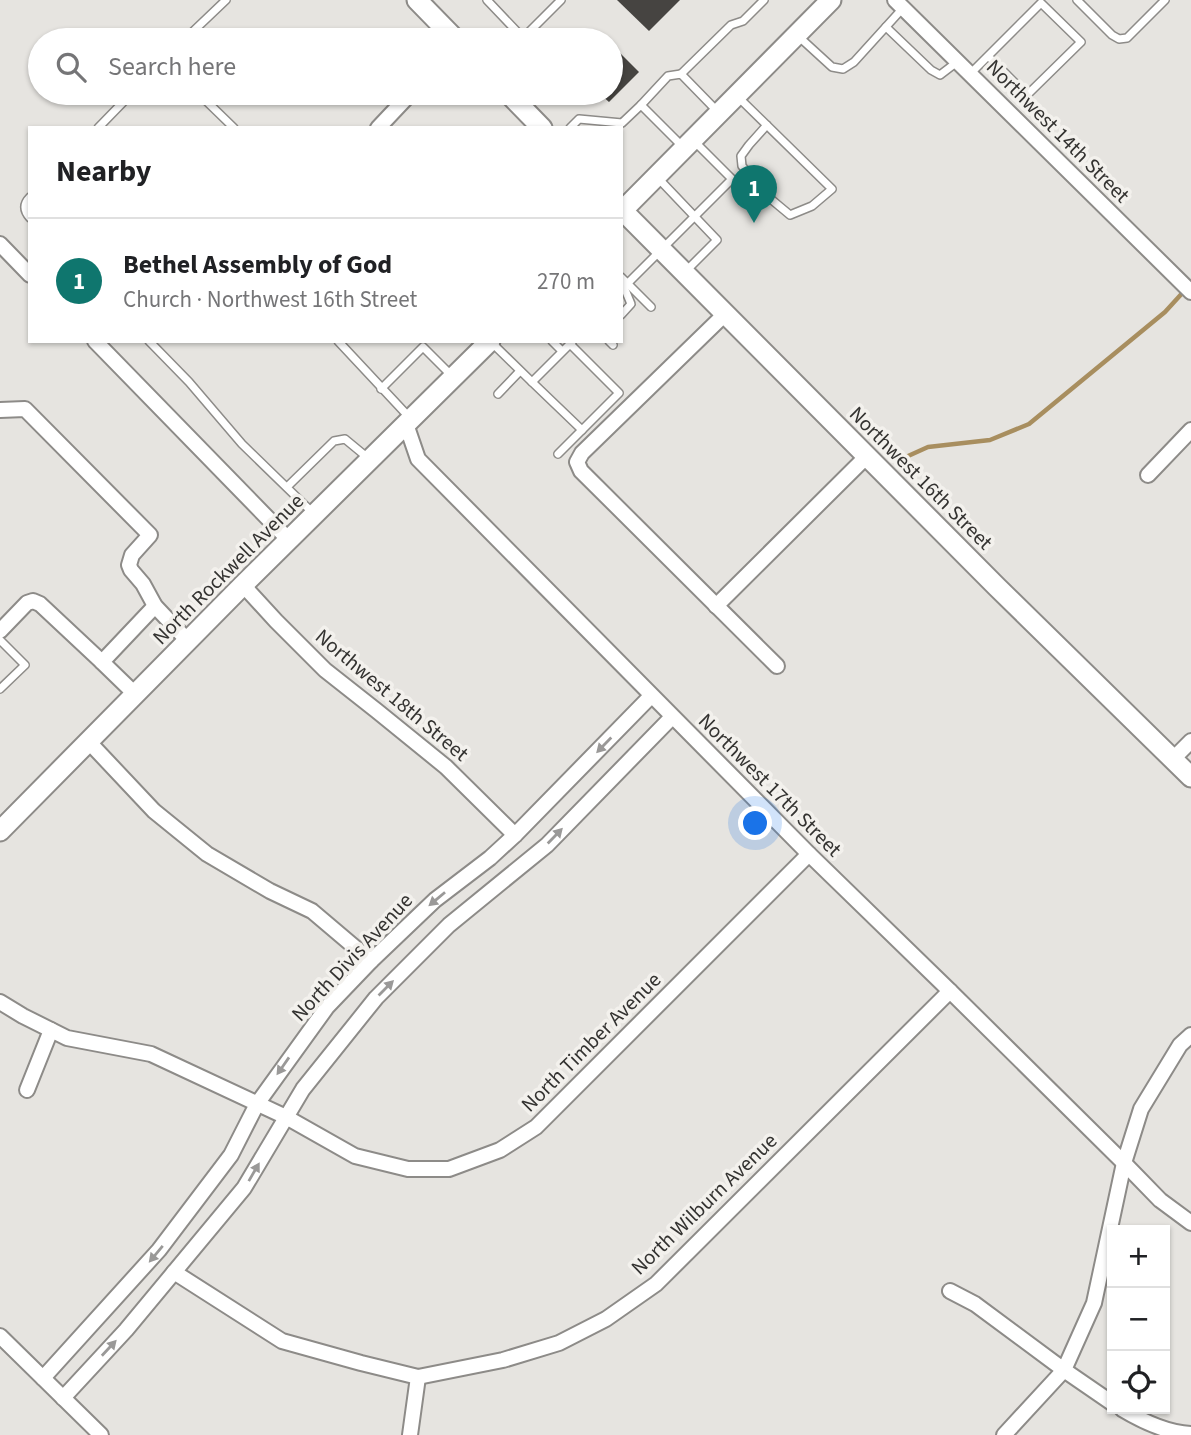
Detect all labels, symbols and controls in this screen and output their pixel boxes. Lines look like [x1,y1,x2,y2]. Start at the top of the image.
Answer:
search box [28,28,623,105]
icon: search [52,48,90,86]
text: Search here [108,48,236,85]
street label: Northwest 14th Street [979,52,1137,210]
text: Nearby [56,150,151,193]
pin: 1 [731,165,777,223]
text: Bethel Assembly of God [123,246,392,283]
text: 1 [73,265,85,298]
text: 270 m [537,265,595,298]
text: Church · Northwest 16th Street [123,283,417,316]
street label: Northwest 16th Street [842,399,1000,557]
street label: North Rockwell Avenue [146,487,310,651]
street label: Northwest 18th Street [309,622,475,768]
street label: Northwest 17th Street [691,706,849,864]
one-way arrow [596,736,612,753]
your location [738,806,772,840]
one-way arrow [547,828,563,845]
street label: North Divis Avenue [285,886,419,1028]
one-way arrow [428,891,446,907]
street label: North Timber Avenue [514,965,668,1119]
one-way arrow [377,980,394,996]
one-way arrow [276,1057,290,1075]
street label: North Wilburn Avenue [624,1126,784,1282]
one-way arrow [247,1162,260,1181]
map controls [1107,1225,1170,1414]
button: + [1107,1225,1170,1288]
one-way arrow [149,1245,164,1262]
button: − [1107,1288,1170,1351]
one-way arrow [101,1340,117,1357]
button: locate [1107,1351,1170,1414]

